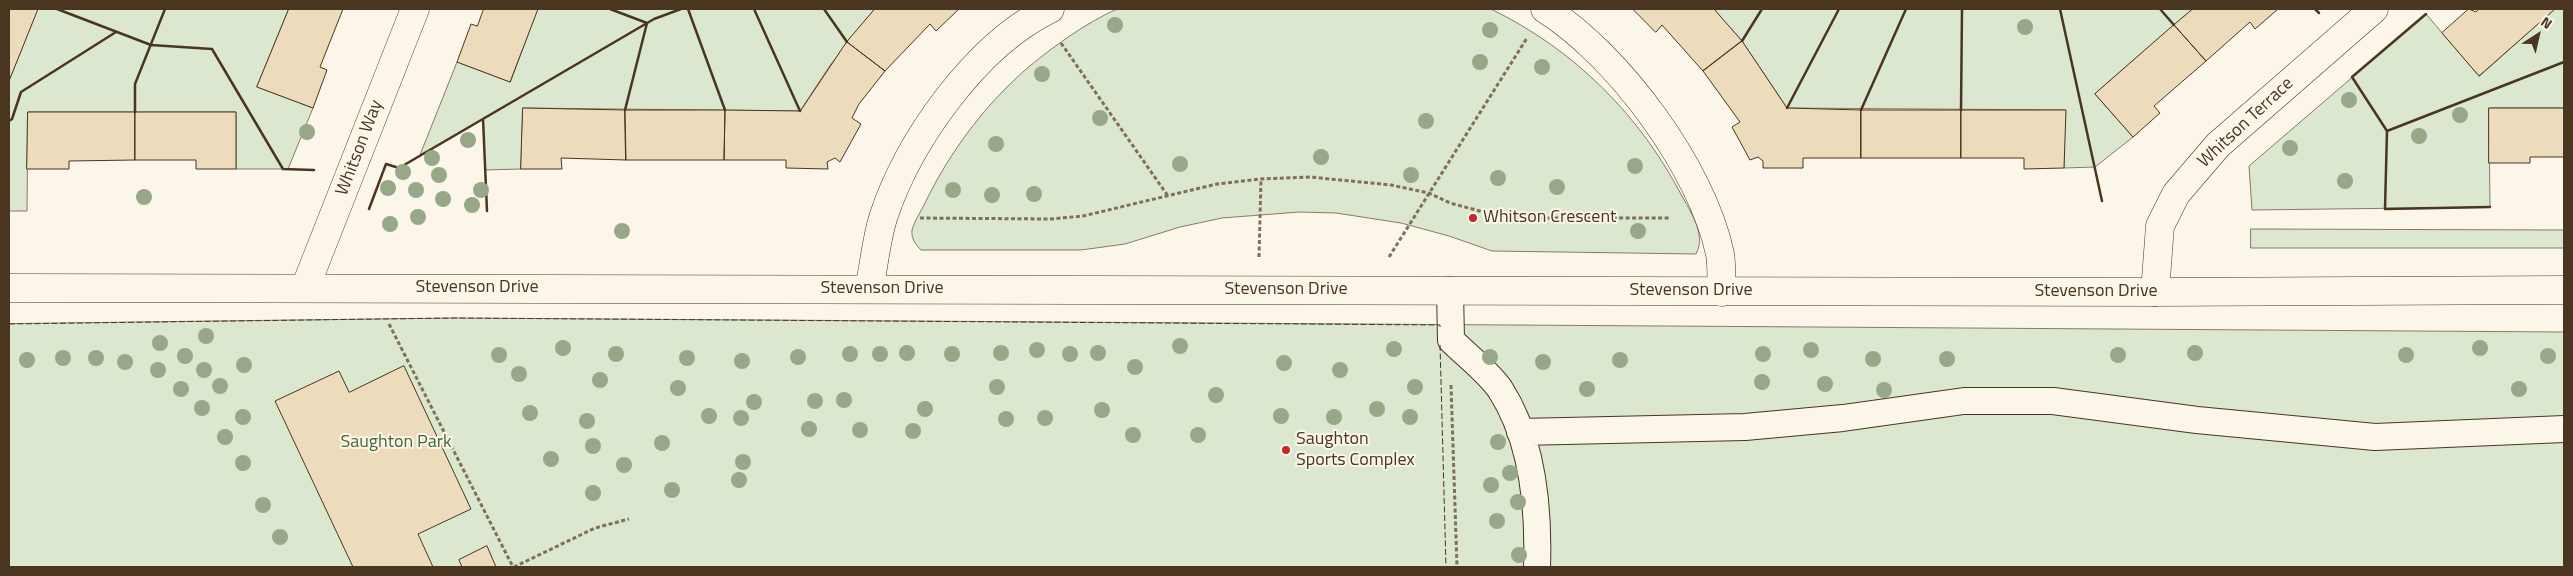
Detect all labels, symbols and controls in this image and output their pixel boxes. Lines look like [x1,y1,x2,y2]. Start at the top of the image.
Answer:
north arrow [2513,10,2563,60]
text: N [2537,11,2557,34]
street label: Whitson Terrace [2194,73,2298,173]
street label: Whitson Way [332,97,388,199]
place label: Whitson Crescent [1483,207,1616,229]
marker: Whitson Crescent [1467,212,1479,224]
street label: Stevenson Drive [416,277,538,299]
street label: Stevenson Drive [821,278,943,300]
street label: Stevenson Drive [1225,279,1347,301]
street label: Stevenson Drive [1630,280,1752,302]
street label: Stevenson Drive [2035,281,2157,303]
place label: Saughton Sports Complex [1296,429,1415,472]
park label: Saughton Park [340,432,452,454]
marker: Saughton Sports Complex [1280,444,1292,456]

